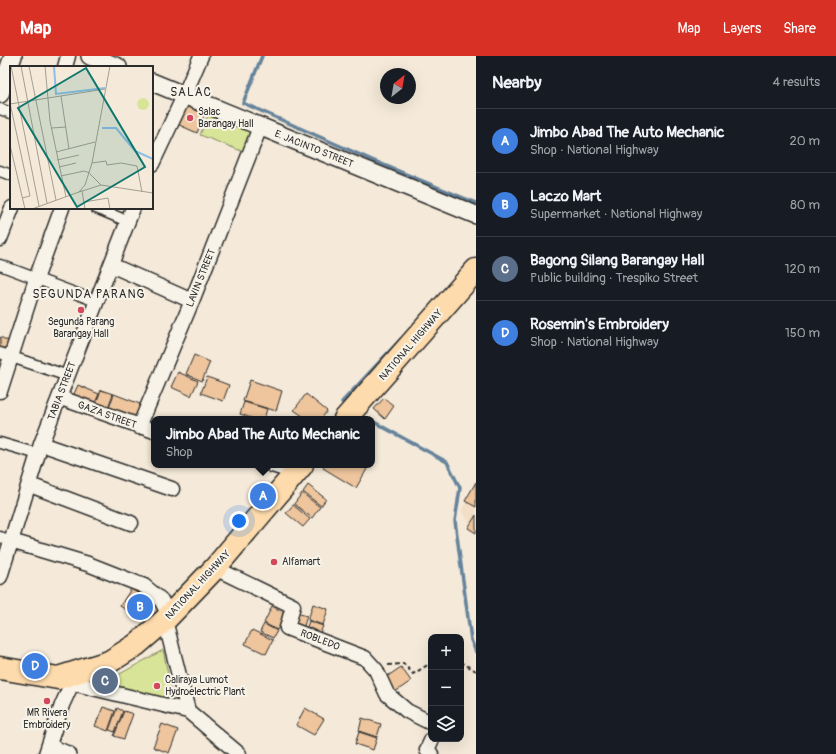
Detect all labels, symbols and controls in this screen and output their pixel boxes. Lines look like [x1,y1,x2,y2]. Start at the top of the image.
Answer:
text: Map [20,16,51,40]
text: Map [678,20,701,37]
text: Layers [723,20,761,37]
text: Share [783,20,816,37]
inset map [10,66,153,209]
north arrow [380,68,416,104]
text: Nearby [492,72,541,93]
text: 4 results [773,74,820,90]
district label: SALAC [170,85,212,100]
place label: Salac Barangay Hall [198,106,254,130]
marker: Salac Barangay Hall [185,113,195,123]
text: Jimbo Abad The Auto Mechanic [530,123,724,142]
street label: E. JACINTO STREET [273,128,356,170]
text: A [501,133,509,149]
text: 20 m [789,133,820,149]
text: Shop · National Highway [530,142,659,158]
text: Laczo Mart [530,187,601,206]
text: B [501,197,509,213]
text: 80 m [790,197,820,213]
text: Supermarket · National Highway [530,206,702,222]
street label: LAVIN STREET [184,247,218,309]
text: Bagong Silang Barangay Hall [530,251,705,270]
text: C [501,261,509,277]
text: 120 m [784,261,820,277]
text: Public building · Trespiko Street [530,270,698,286]
district label: SEGUNDA PARANG [32,287,146,302]
marker: Segunda Parang Barangay Hall [76,305,86,315]
street label: NATIONAL HIGHWAY [377,307,445,383]
text: Rosemin's Embroidery [530,315,669,334]
place label: Segunda Parang Barangay Hall [48,316,114,340]
text: D [501,325,509,341]
text: 150 m [785,325,820,341]
text: Shop · National Highway [530,334,659,350]
street label: TABIA STREET [45,360,79,422]
street label: GAZA STREET [76,399,138,431]
popup [151,416,375,468]
text: Jimbo Abad The Auto Mechanic [166,425,360,444]
text: Shop [166,444,193,460]
pin: A [250,481,276,511]
your location [229,511,249,531]
street label: NATIONAL HIGHWAY [163,548,233,622]
place label: Alfamart [282,556,321,568]
marker: Alfamart [269,557,279,567]
pin: B [127,592,153,622]
street label: ROBLEDO [299,627,341,653]
map controls [428,634,464,742]
button: + [428,634,464,670]
pin: D [22,651,48,681]
pin: C [92,666,118,696]
button: − [428,670,464,706]
place label: Caliraya Lumot Hydroelectric Plant [165,674,246,698]
marker: Caliraya Lumot Hydroelectric Plant [152,681,162,691]
marker: MR Rivera Embroidery [42,696,52,706]
button: layers [428,706,464,742]
place label: MR Rivera Embroidery [23,707,71,731]

